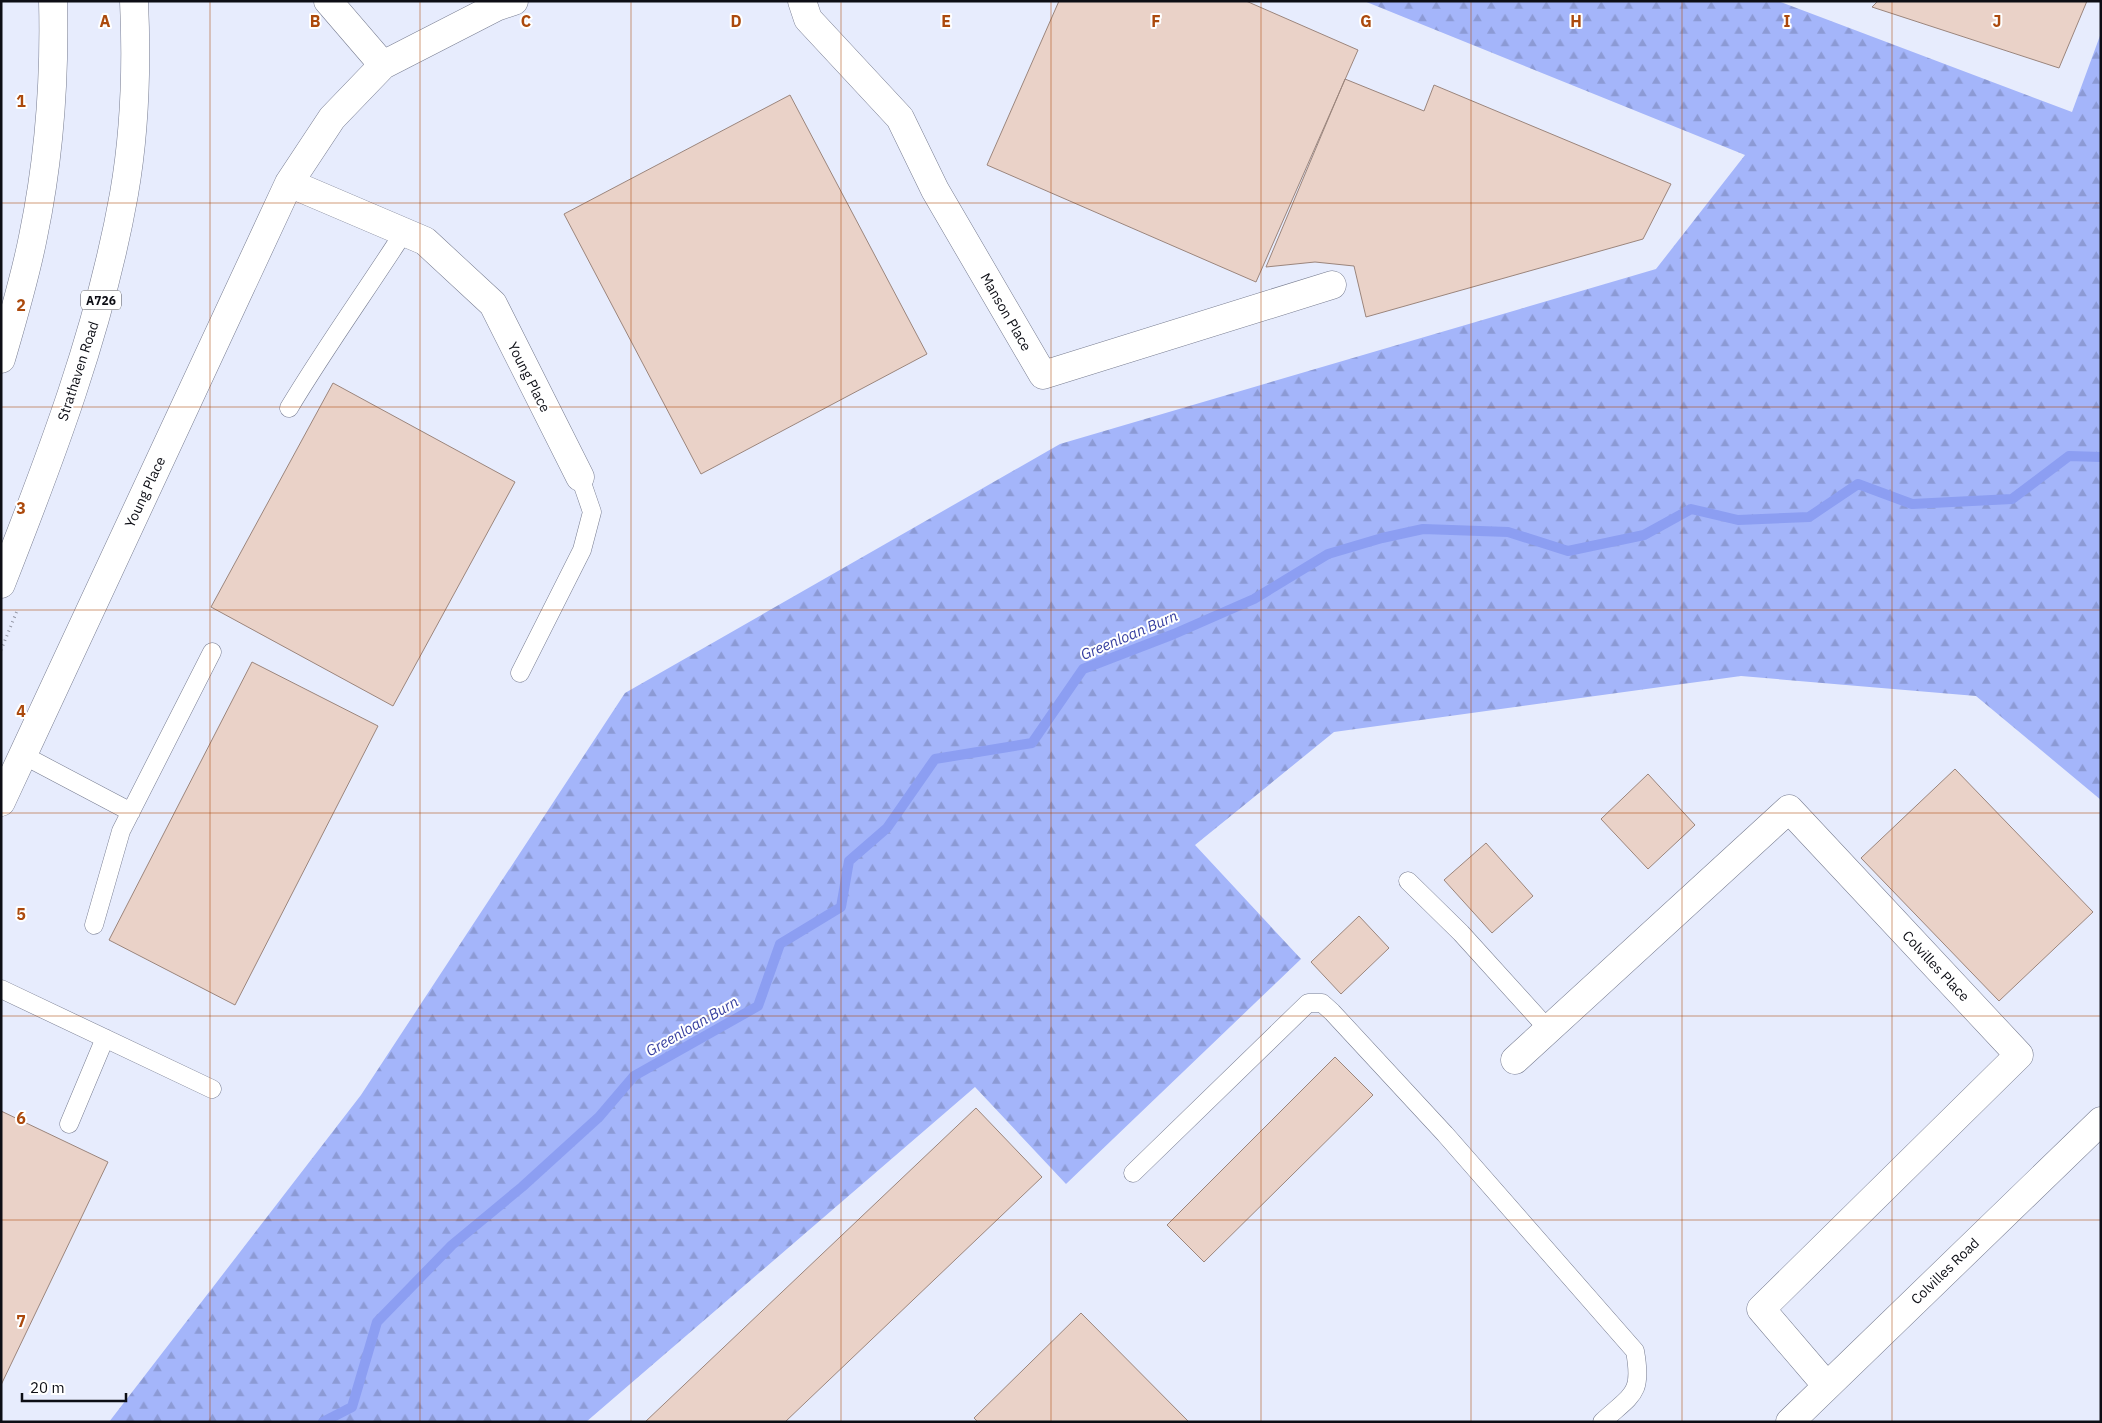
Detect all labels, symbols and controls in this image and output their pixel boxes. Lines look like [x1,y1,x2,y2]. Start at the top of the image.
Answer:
text: A [100,11,111,31]
text: B [310,11,321,31]
text: C [521,11,531,31]
text: D [730,11,742,31]
text: E [941,11,951,31]
text: F [1151,11,1161,31]
text: G [1360,11,1372,31]
text: H [1570,11,1582,31]
text: I [1784,11,1791,31]
text: J [1993,11,2001,31]
text: 1 [16,91,26,111]
street label: Manson Place [976,270,1036,354]
road number: A726 [81,290,121,310]
text: 2 [16,295,26,315]
street label: Strathaven Road [53,319,103,423]
street label: Young Place [504,339,555,415]
street label: Young Place [121,453,169,530]
text: 3 [16,498,26,518]
water label: Greenloan Burn [1078,606,1180,664]
text: 4 [16,701,26,721]
text: 5 [16,904,26,924]
street label: Colvilles Place [1899,927,1974,1005]
water label: Greenloan Burn [642,992,742,1060]
text: 6 [16,1108,26,1128]
street label: Colvilles Road [1907,1234,1983,1308]
text: 7 [16,1311,26,1331]
scale bar [22,1370,126,1402]
text: 20 m [30,1378,65,1397]

